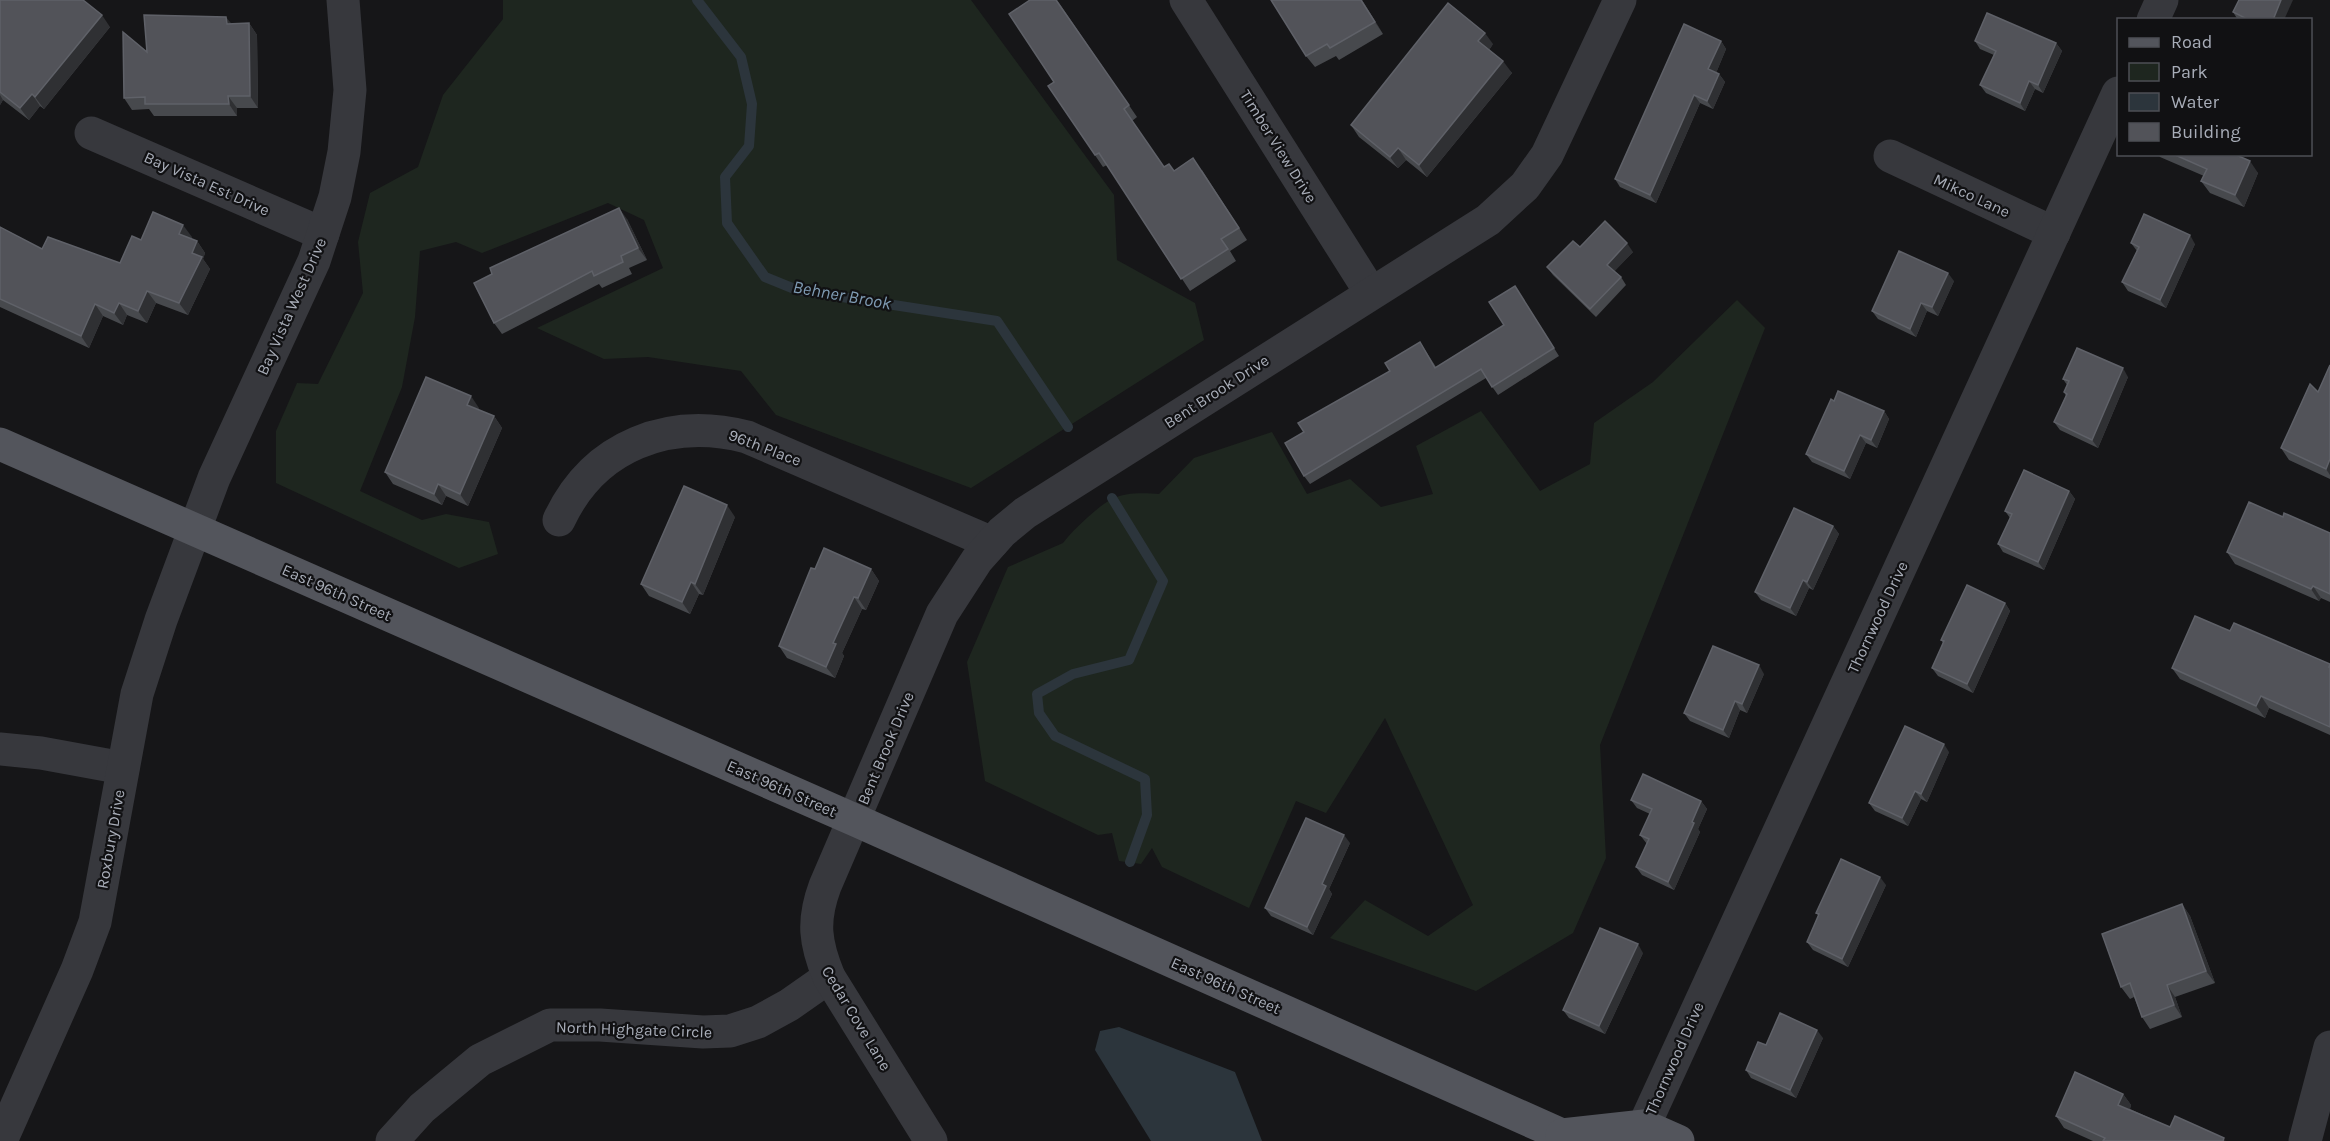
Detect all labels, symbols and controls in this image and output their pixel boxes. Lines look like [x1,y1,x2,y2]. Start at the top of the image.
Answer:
legend [2117,18,2312,156]
text: Road [2171,31,2212,53]
text: Park [2171,61,2208,83]
street label: Timber View Drive [1236,86,1321,206]
text: Water [2171,91,2219,113]
text: Building [2171,121,2241,143]
street label: Bay Vista Est Drive [141,147,273,220]
street label: Mikco Lane [1930,169,2013,221]
street label: Bay Vista West Drive [253,235,330,378]
water label: Behner Brook [791,276,894,315]
street label: Bent Brook Drive [1160,350,1272,432]
street label: 96th Place [726,425,804,470]
street label: Thornwood Drive [1843,558,1912,676]
street label: East 96th Street [279,560,394,625]
street label: Bent Brook Drive [853,689,918,808]
street label: East 96th Street [724,756,839,821]
street label: Roxbury Drive [92,788,129,890]
street label: East 96th Street [1168,953,1283,1018]
street label: Cedar Cove Lane [818,963,895,1074]
street label: Thornwood Drive [1641,999,1708,1118]
street label: North Highgate Circle [556,1017,712,1042]

